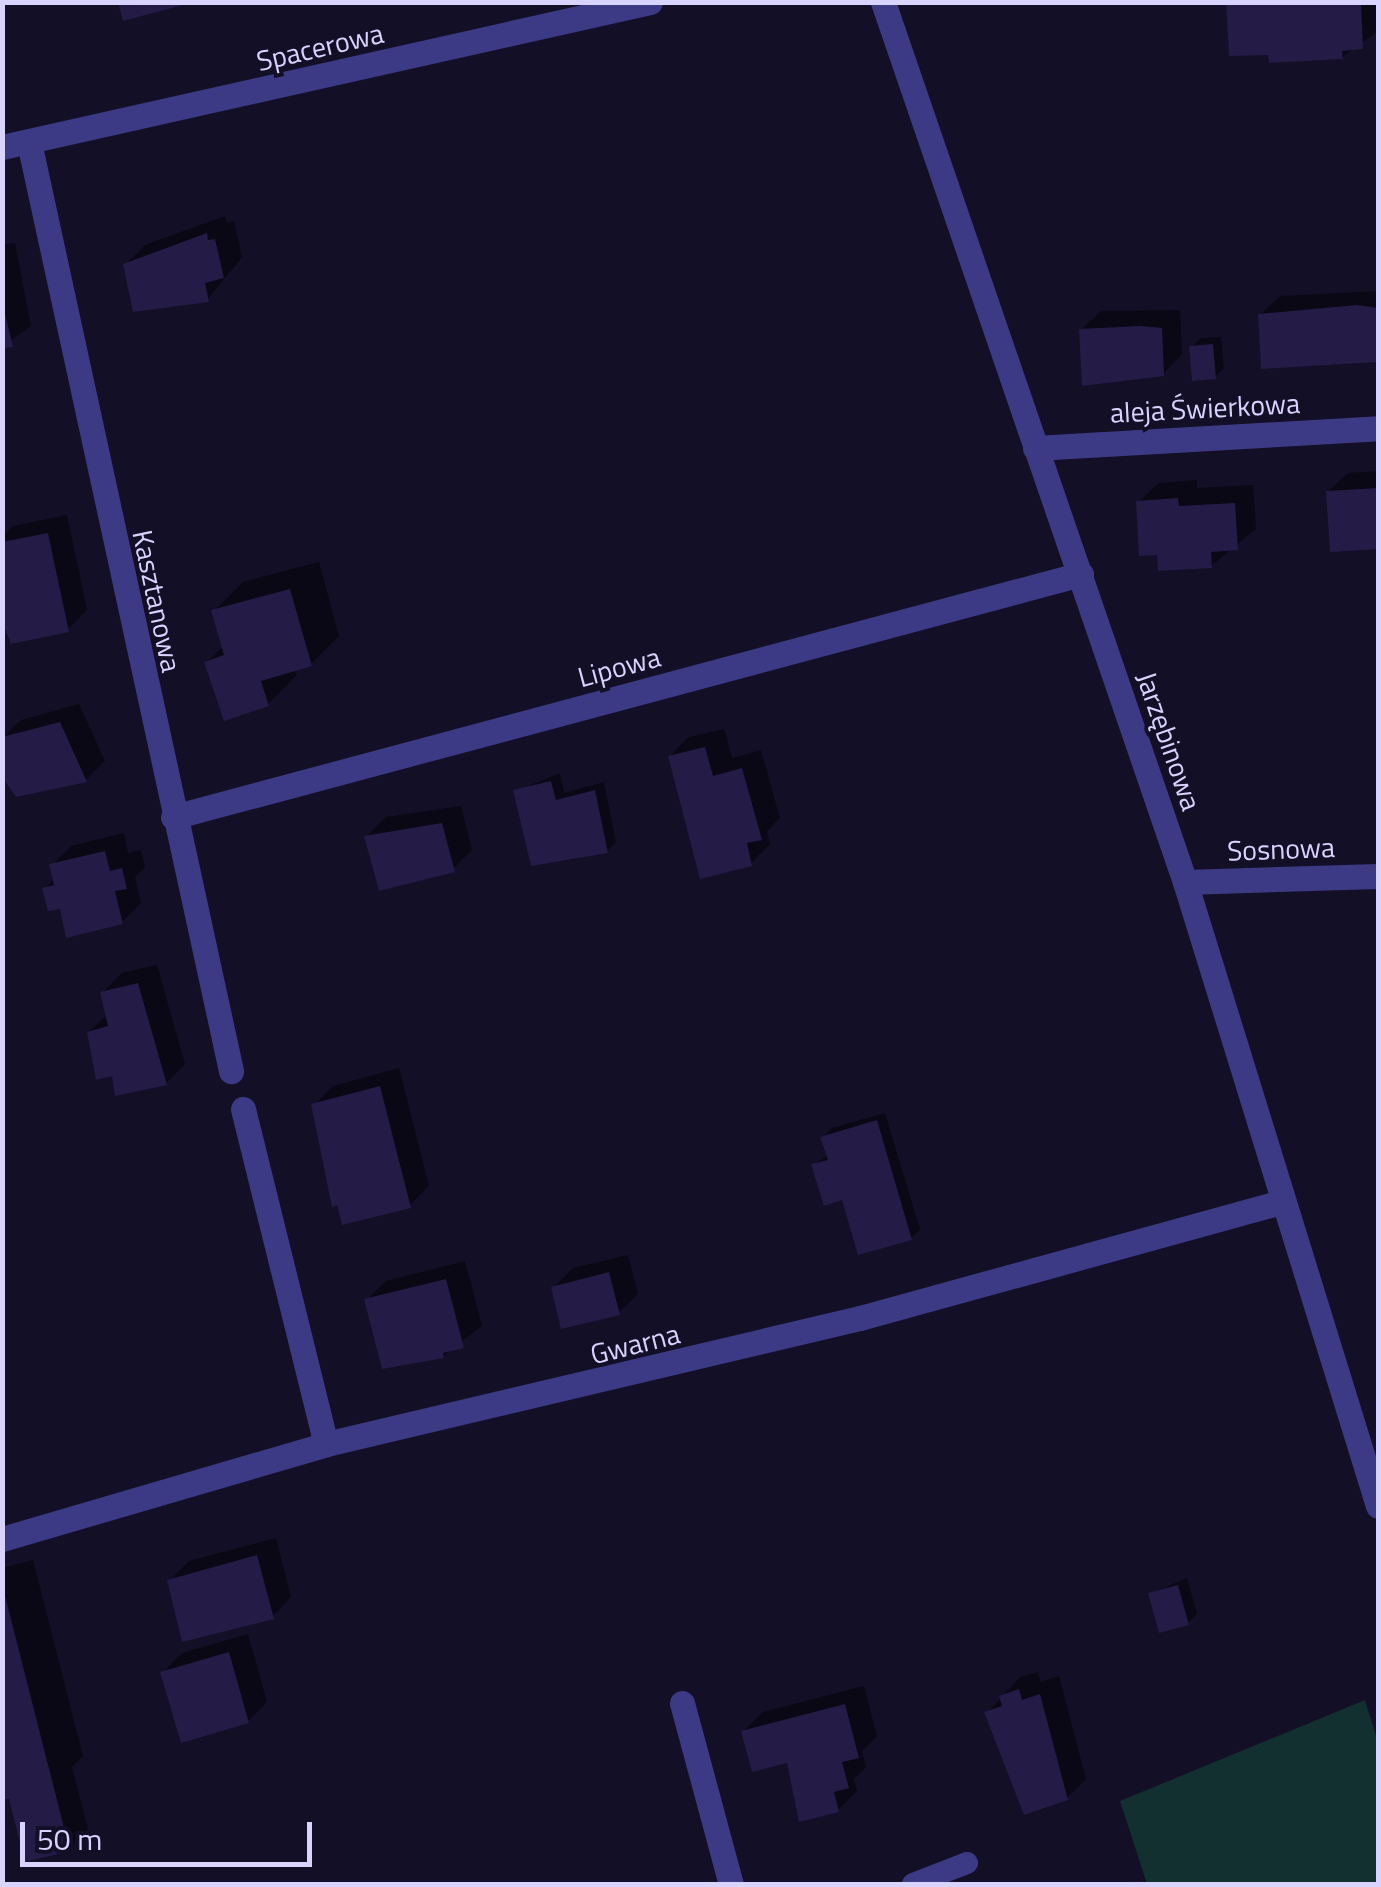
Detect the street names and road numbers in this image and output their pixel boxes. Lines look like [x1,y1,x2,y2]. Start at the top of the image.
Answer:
street label: Spacerowa [253,16,387,78]
street label: aleja Świerkowa [1109,386,1301,430]
street label: Kasztanowa [126,527,188,675]
street label: Lipowa [574,640,664,694]
street label: Jarzębinowa [1130,667,1208,815]
street label: Sosnowa [1227,830,1335,868]
street label: Gwarna [587,1317,683,1371]

